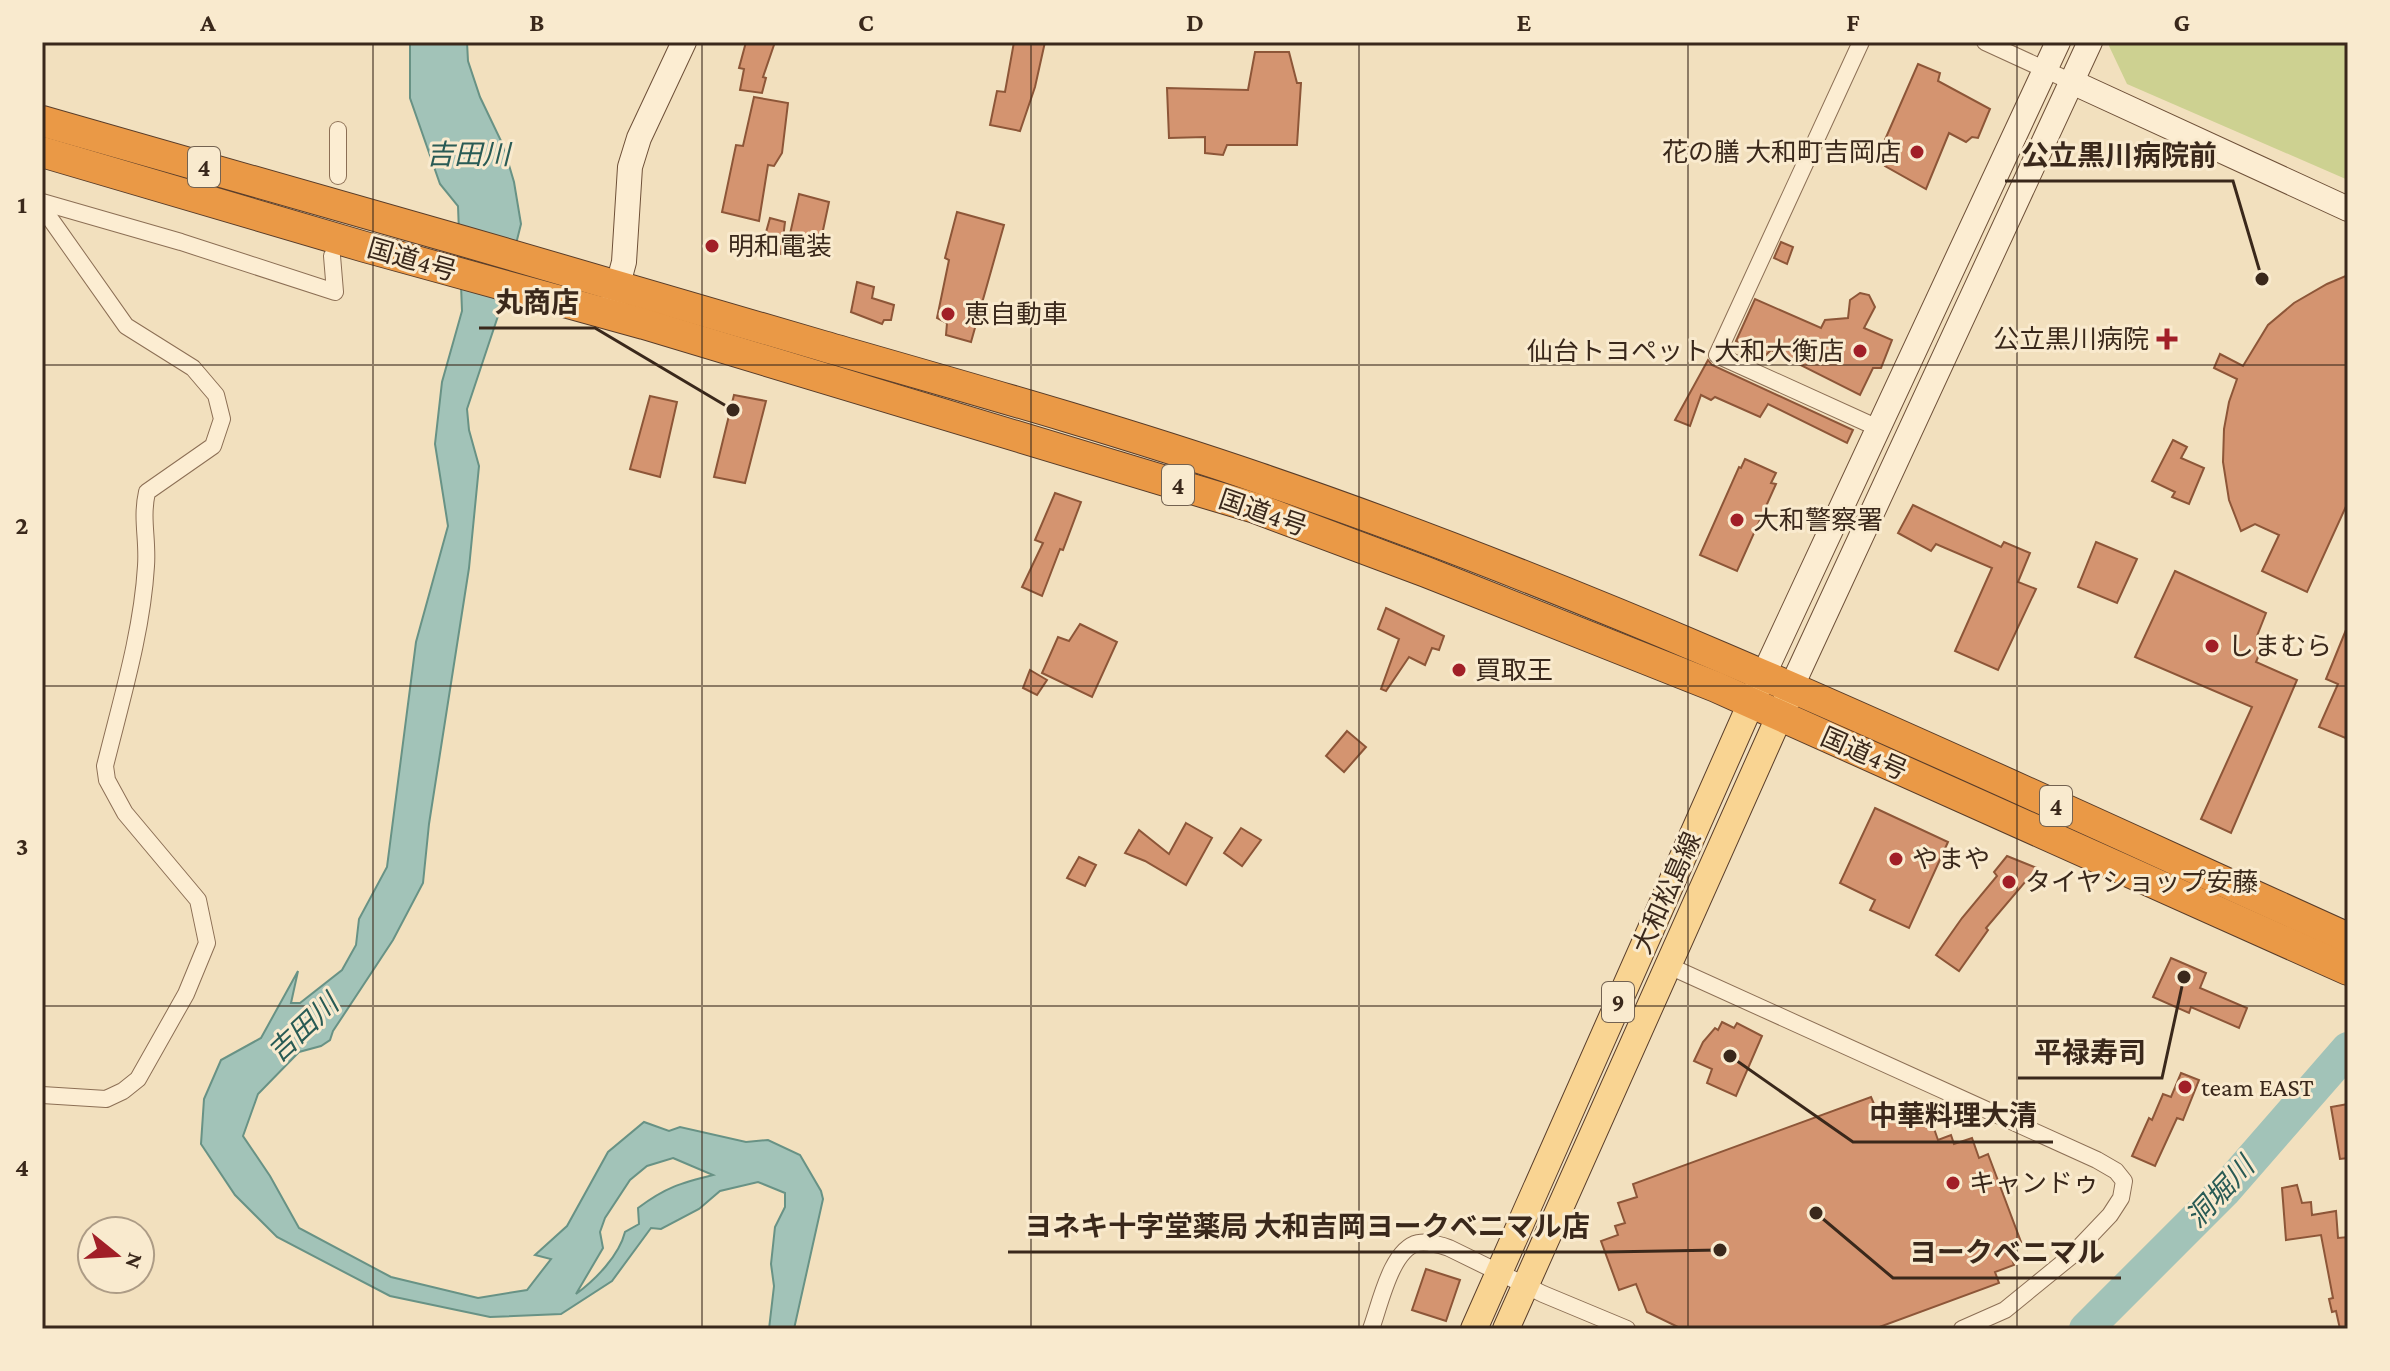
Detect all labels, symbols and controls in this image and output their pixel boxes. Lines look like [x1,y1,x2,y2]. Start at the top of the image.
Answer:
text: A [199,8,216,37]
text: B [529,8,545,37]
text: C [858,8,874,37]
text: D [1186,8,1204,37]
text: E [1517,8,1532,37]
text: F [1846,8,1860,37]
text: G [2174,8,2190,37]
callout: 公立黒川病院前 [2005,129,2233,181]
place label: 花の膳 大和町吉岡店 [1662,138,1901,167]
water label: 吉田川 [426,139,513,170]
text: 公立黒川病院前 [2021,140,2217,171]
marker: 花の膳 大和町吉岡店 [1908,143,1926,161]
road number: 4 [188,147,220,187]
text: 1 [17,190,27,219]
place label: 明和電装 [728,232,832,261]
street label: 国道4号 [364,233,460,287]
marker: 明和電装 [703,237,721,255]
callout: 丸商店 [479,276,595,328]
text: 丸商店 [495,287,579,318]
place label: 恵自動車 [964,300,1068,329]
marker: 恵自動車 [939,305,957,323]
place label: 公立黒川病院 [1993,325,2149,354]
marker: 公立黒川病院 [2156,328,2178,350]
place label: 仙台トヨペット 大和大衡店 [1527,337,1844,366]
marker: 仙台トヨペット 大和大衡店 [1851,342,1869,360]
road number: 4 [1162,465,1194,505]
street label: 国道4号 [1215,484,1311,542]
place label: 大和警察署 [1753,506,1883,535]
text: 2 [15,511,29,540]
marker: 大和警察署 [1728,511,1746,529]
place label: しまむら [2228,632,2332,661]
marker: しまむら [2203,637,2221,655]
place label: 買取王 [1475,656,1553,685]
marker: 買取王 [1450,661,1468,679]
street label: 国道4号 [1816,722,1912,786]
road number: 4 [2040,786,2072,826]
street label: 大和松島線 [1627,828,1707,958]
text: 3 [16,832,28,861]
place label: やまや [1912,845,1990,874]
marker: やまや [1887,850,1905,868]
place label: タイヤショップ安藤 [2025,868,2258,897]
marker: タイヤショップ安藤 [2000,873,2018,891]
road number: 9 [1602,982,1634,1022]
water label: 吉田川 [262,986,346,1068]
callout: 平禄寿司 [2018,1026,2162,1078]
text: 平禄寿司 [2034,1037,2146,1068]
place label: team EAST [2201,1073,2314,1102]
marker: team EAST [2176,1078,2194,1096]
callout: 中華料理大清 [1853,1090,2053,1142]
text: 中華料理大清 [1869,1100,2037,1131]
water label: 洞堀川 [2180,1149,2262,1233]
text: 4 [15,1153,29,1182]
place label: キャンドゥ [1969,1169,2099,1198]
marker: キャンドゥ [1944,1174,1962,1192]
callout: ヨネキ十字堂薬局 大和吉岡ヨークベニマル店 [1008,1200,1606,1252]
text: ヨネキ十字堂薬局 大和吉岡ヨークベニマル店 [1024,1211,1590,1242]
north arrow [76,1215,156,1295]
callout: ヨークベニマル [1893,1226,2121,1278]
text: ヨークベニマル [1909,1237,2105,1268]
text: N [120,1250,149,1272]

